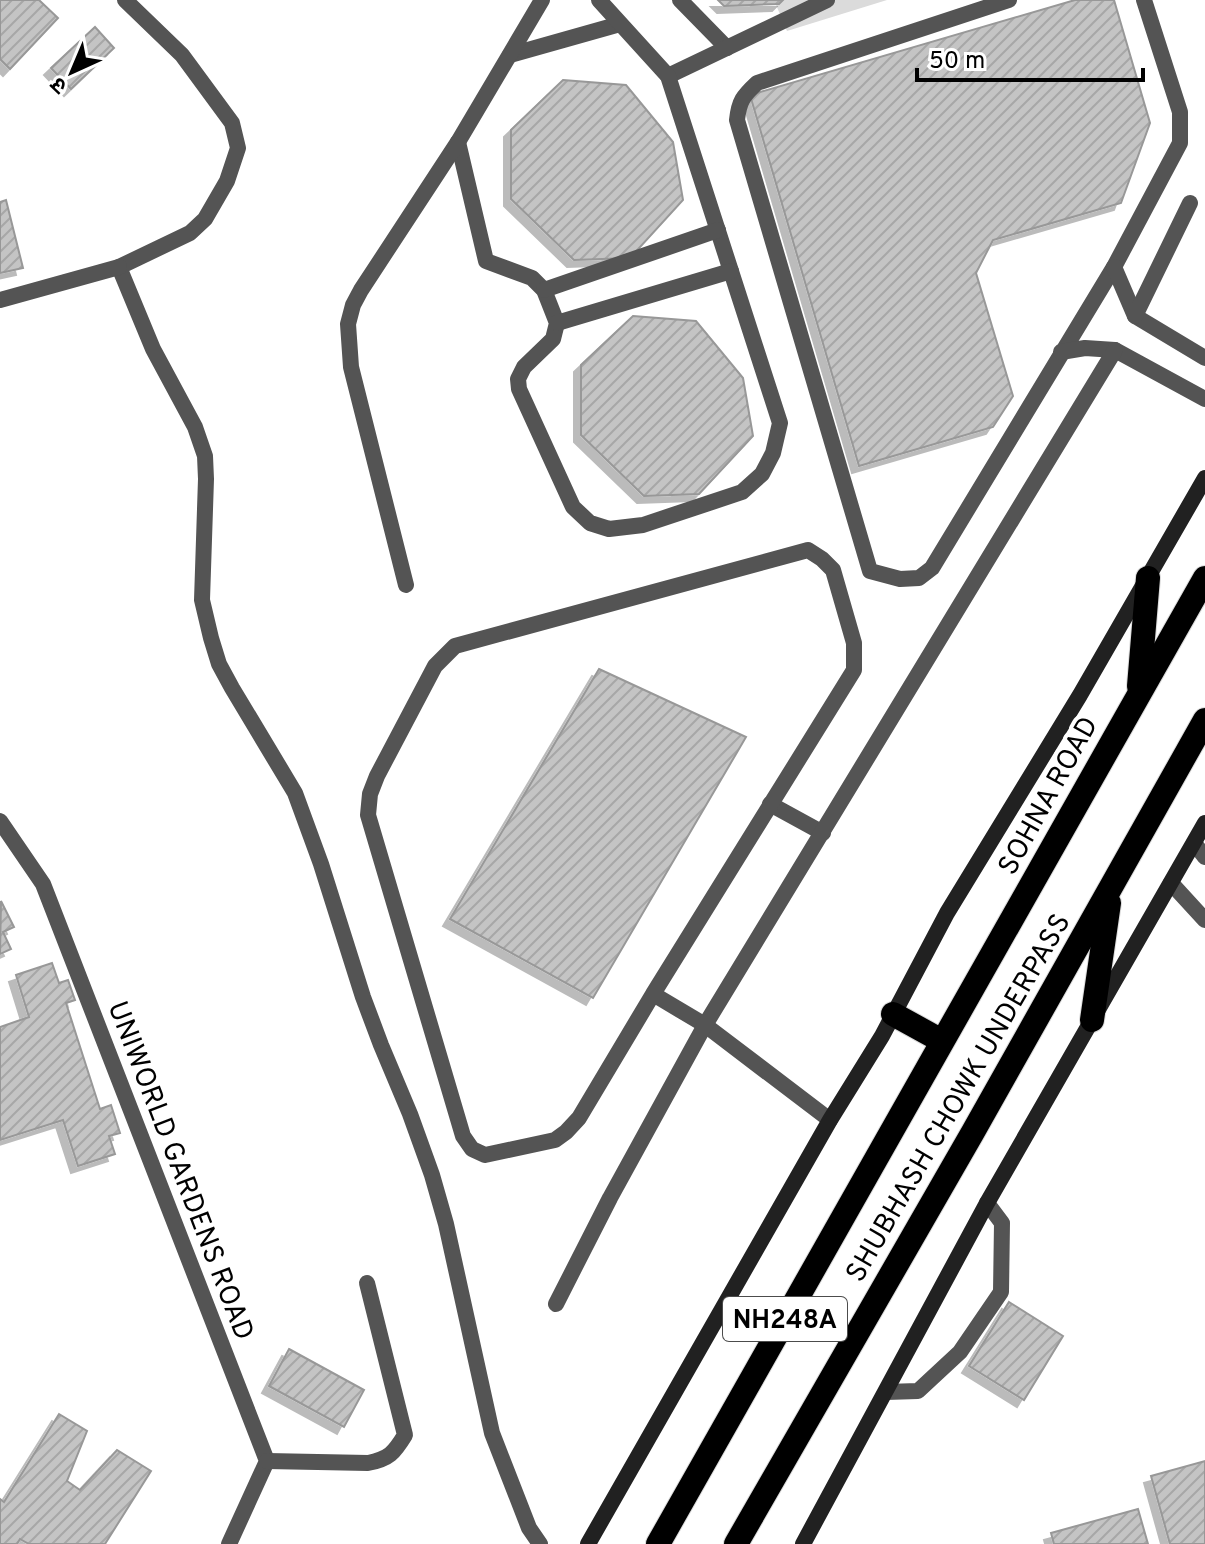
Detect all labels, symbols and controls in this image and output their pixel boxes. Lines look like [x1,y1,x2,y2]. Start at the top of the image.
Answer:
north arrow [32,32,112,112]
scale bar [917,32,1143,82]
text: 50 m [929,47,985,77]
text: उ [45,70,74,99]
street label: SOHNA ROAD [991,711,1108,882]
street label: SHUBHASH CHOWK UNDERPASS [839,908,1080,1289]
street label: UNIWORLD GARDENS ROAD [98,996,261,1346]
road number: NH248A [723,1297,847,1341]

